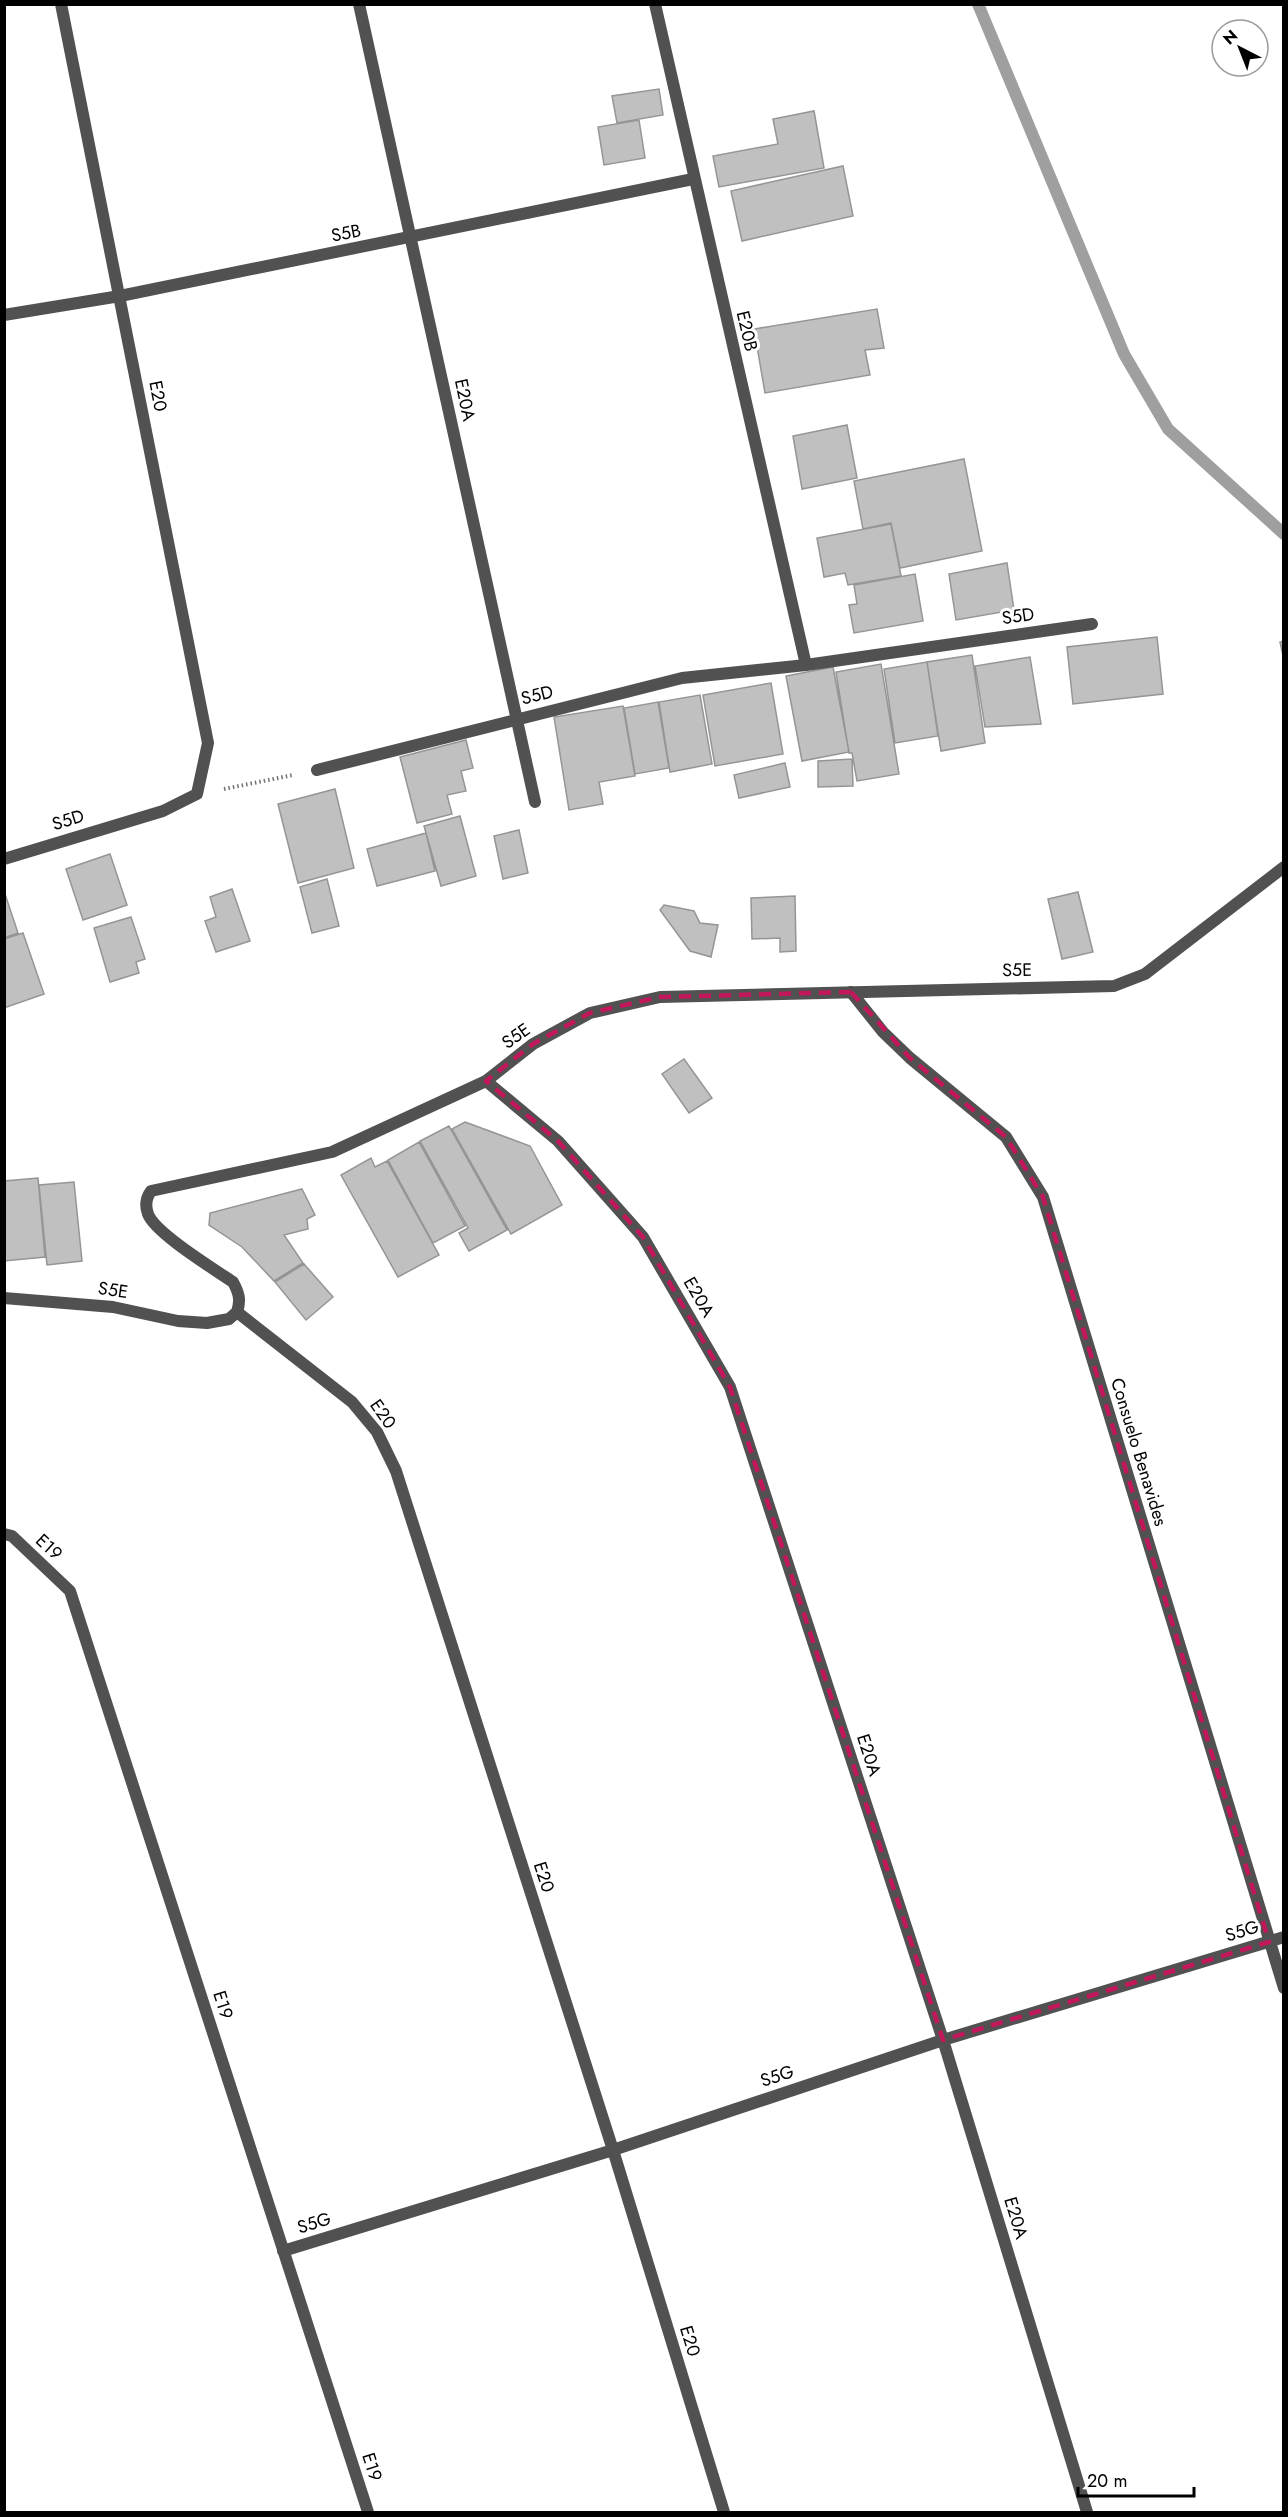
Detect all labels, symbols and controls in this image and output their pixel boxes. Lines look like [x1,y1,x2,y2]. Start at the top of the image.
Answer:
north arrow [1210,18,1270,78]
text: N [1218,24,1243,50]
street label: S5B [329,217,363,249]
street label: E20B [730,308,764,354]
street label: E20A [448,376,482,424]
street label: E20 [142,378,174,414]
street label: S5D [1000,601,1036,631]
street label: S5D [518,678,556,712]
street label: S5D [49,803,87,837]
street label: S5E [1002,957,1032,983]
street label: S5E [496,1017,536,1055]
street label: E20A [677,1272,721,1322]
street label: S5E [96,1275,130,1305]
street label: Consuelo Benavides [1104,1375,1174,1529]
street label: E20 [363,1394,403,1434]
street label: E19 [30,1528,68,1566]
street label: E20A [850,1731,888,1779]
street label: E20 [527,1858,561,1896]
street label: S5G [1222,1914,1262,1948]
street label: E19 [206,1987,240,2023]
street label: S5G [757,2058,797,2094]
street label: E20A [997,2194,1035,2242]
street label: S5G [294,2206,334,2240]
street label: E20 [673,2322,707,2360]
street label: E19 [355,2449,389,2485]
scale bar [1078,2460,1194,2498]
text: 20 m [1087,2468,1127,2494]

